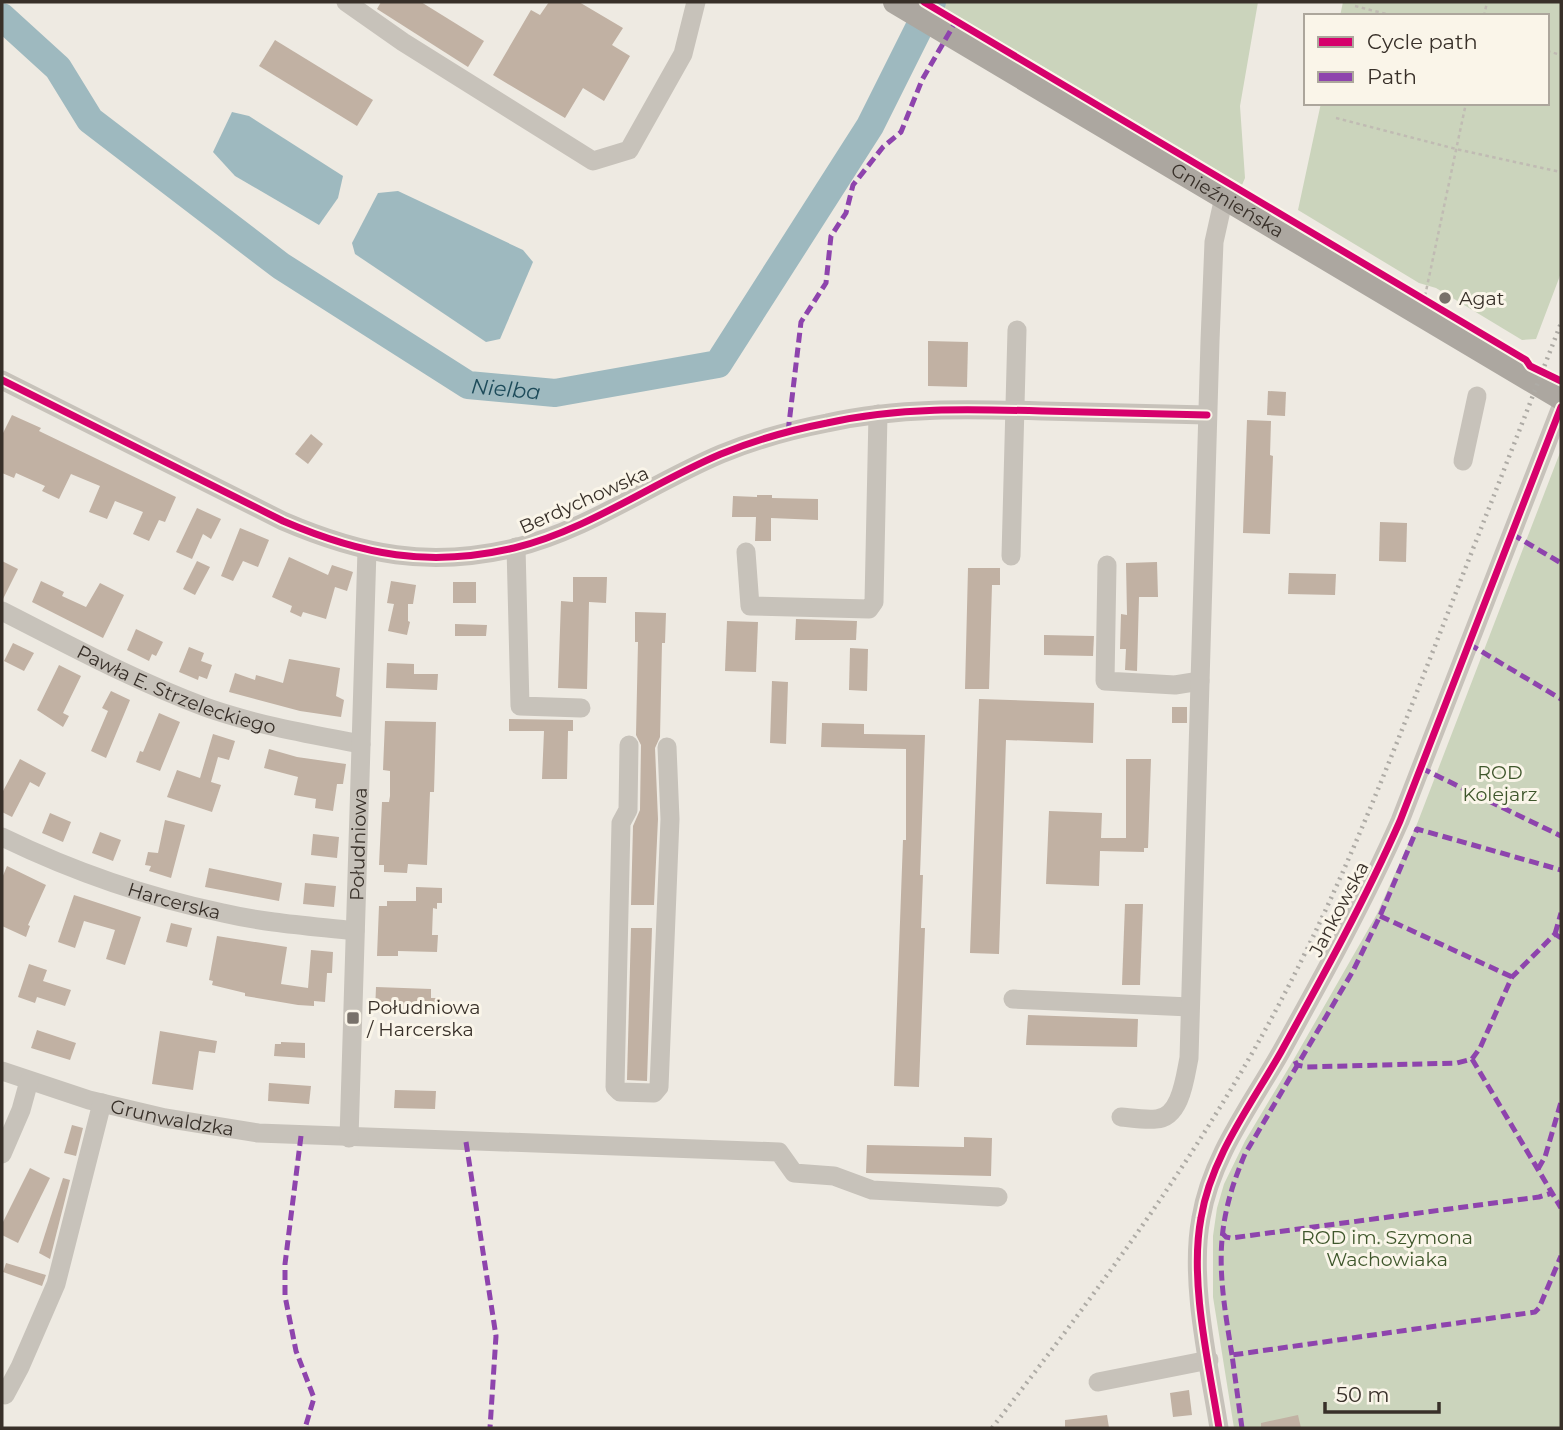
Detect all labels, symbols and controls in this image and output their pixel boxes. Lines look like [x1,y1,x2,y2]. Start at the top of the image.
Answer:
legend [1304,14,1549,105]
text: Cycle path [1367,29,1478,54]
text: Path [1367,64,1417,89]
street label: Gnieźnieńska [1167,157,1288,242]
place label: Agat [1459,287,1505,310]
marker: Agat [1437,290,1453,306]
water label: Nielba [470,373,542,404]
street label: Berdychowska [516,461,652,539]
street label: Pawła E. Strzeleckiego [73,640,278,738]
park label: ROD Kolejarz [1462,761,1538,806]
street label: Południowa [345,787,371,901]
street label: Jankowska [1304,858,1374,961]
street label: Harcerska [125,877,223,924]
place label: Południowa / Harcerska [366,996,480,1041]
marker: Południowa / Harcerska [345,1010,361,1026]
street label: Grunwaldzka [108,1094,236,1140]
park label: ROD im. Szymona Wachowiaka [1301,1226,1473,1271]
scale bar [1325,1370,1439,1414]
text: 50 m [1336,1382,1390,1407]

